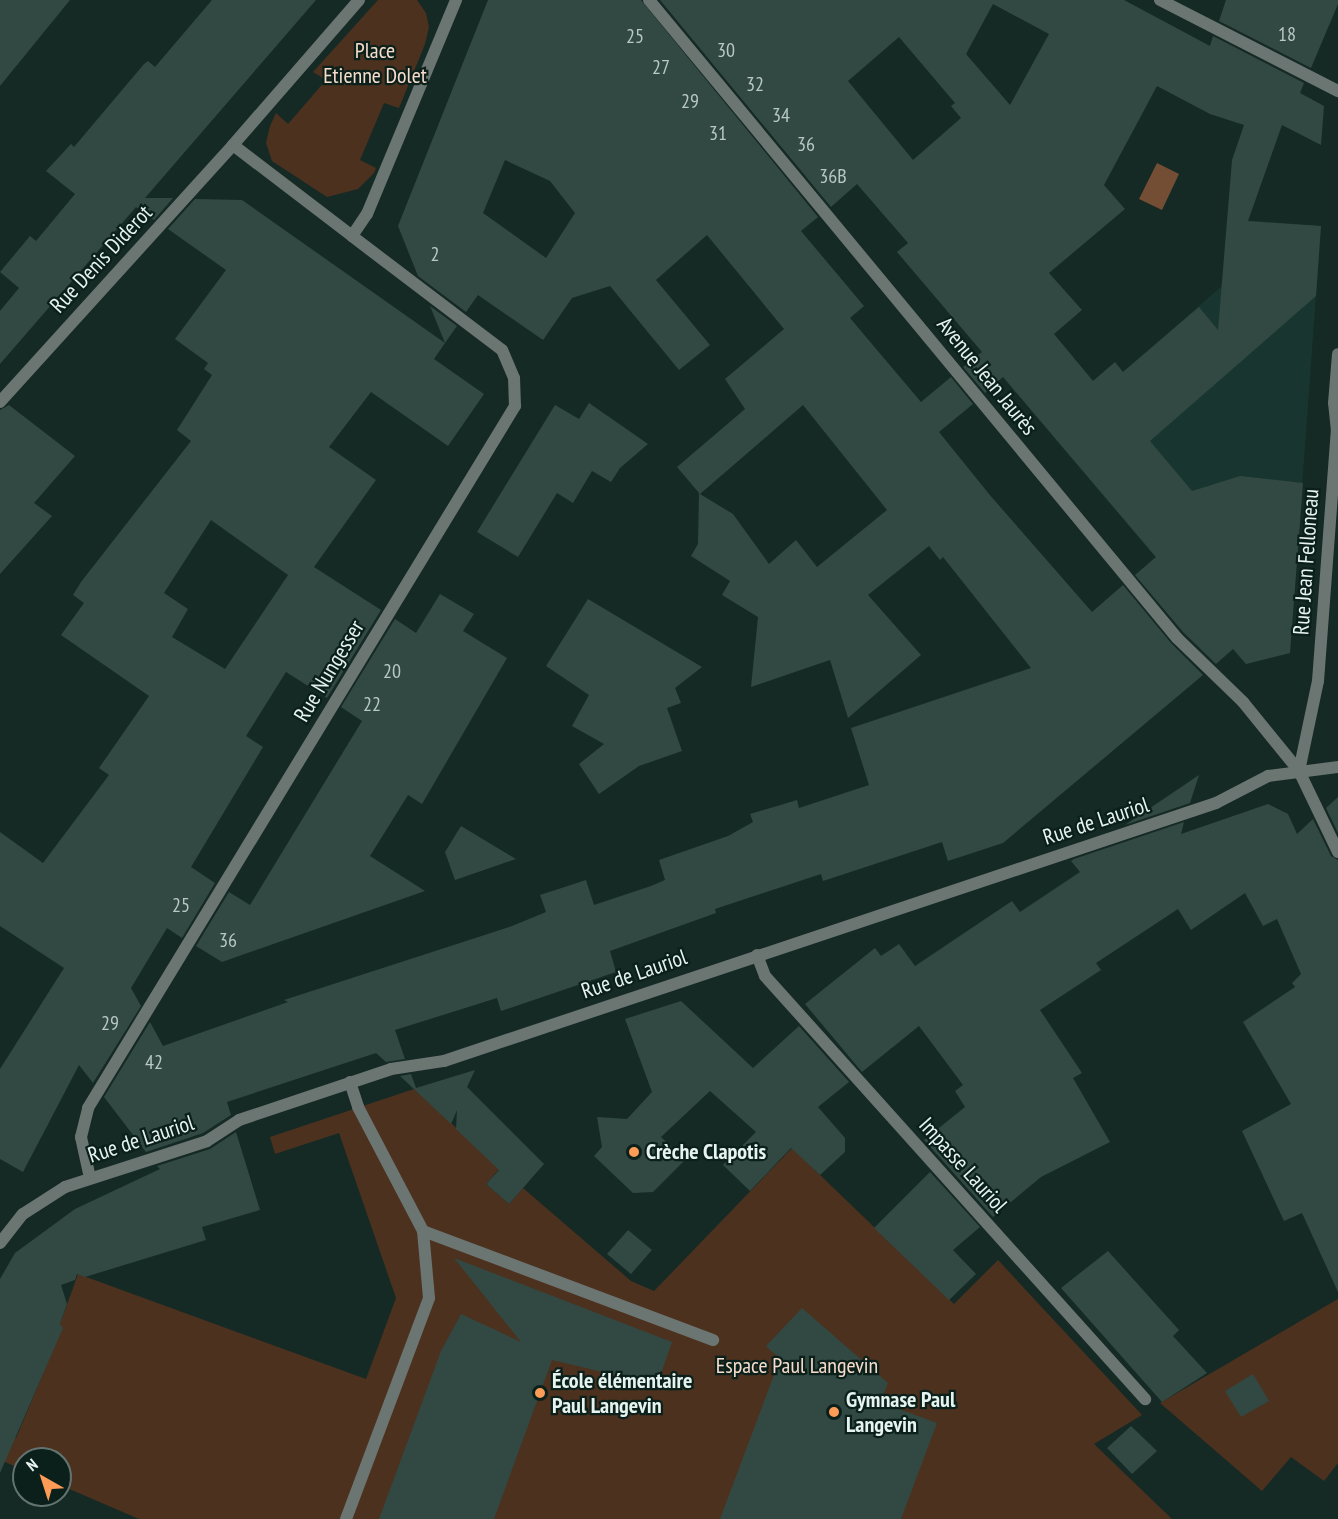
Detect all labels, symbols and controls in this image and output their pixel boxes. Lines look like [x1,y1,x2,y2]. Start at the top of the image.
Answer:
house number: 18 [1278,22,1296,46]
house number: 25 [626,24,644,48]
park label: Place Etienne Dolet [323,37,427,88]
house number: 30 [717,38,735,62]
house number: 27 [652,55,670,79]
house number: 32 [746,72,764,96]
house number: 29 [681,89,699,113]
house number: 34 [772,103,790,127]
house number: 31 [709,121,727,145]
house number: 36 [797,132,815,156]
house number: 36B [819,164,847,188]
street label: Rue Denis Diderot [44,200,158,318]
house number: 2 [431,242,439,266]
street label: Avenue Jean Jaurès [931,312,1043,440]
street label: Rue Jean Felloneau [1288,488,1324,636]
street label: Rue Nungesser [288,616,370,726]
house number: 20 [383,659,401,683]
house number: 22 [363,692,381,716]
street label: Rue de Lauriol [1040,791,1152,851]
house number: 25 [172,893,190,917]
house number: 36 [219,928,237,952]
street label: Rue de Lauriol [578,944,690,1004]
house number: 29 [101,1011,119,1035]
house number: 42 [145,1050,163,1074]
street label: Rue de Lauriol [85,1109,197,1169]
street label: Impasse Lauriol [913,1112,1013,1218]
place label: Crèche Clapotis [646,1139,766,1165]
marker: Crèche Clapotis [627,1145,641,1159]
park label: Espace Paul Langevin [716,1353,878,1379]
place label: École élémentaire Paul Langevin [552,1367,692,1418]
marker: École élémentaire Paul Langevin [533,1386,547,1400]
place label: Gymnase Paul Langevin [846,1386,955,1438]
marker: Gymnase Paul Langevin [827,1405,841,1419]
north arrow [12,1447,72,1507]
text: N [22,1454,42,1475]

